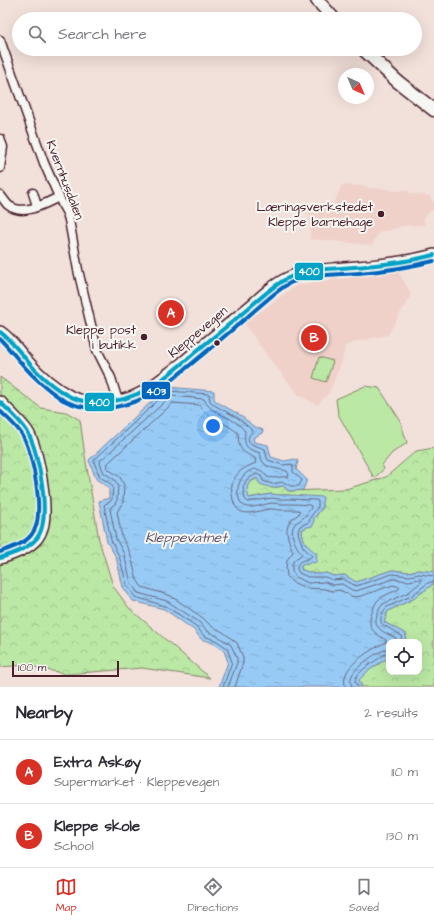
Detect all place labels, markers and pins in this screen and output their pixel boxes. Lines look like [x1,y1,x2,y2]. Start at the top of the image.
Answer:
place label: Læringsverkstedet Kleppe barnehage [256,198,374,232]
marker: Læringsverkstedet Kleppe barnehage [376,209,386,219]
pin: A [158,298,184,328]
place label: Kleppe post i butikk [66,321,137,354]
pin: B [301,323,327,353]
marker: Kleppe post i butikk [139,332,149,342]
unlabelled marker [212,338,222,348]

